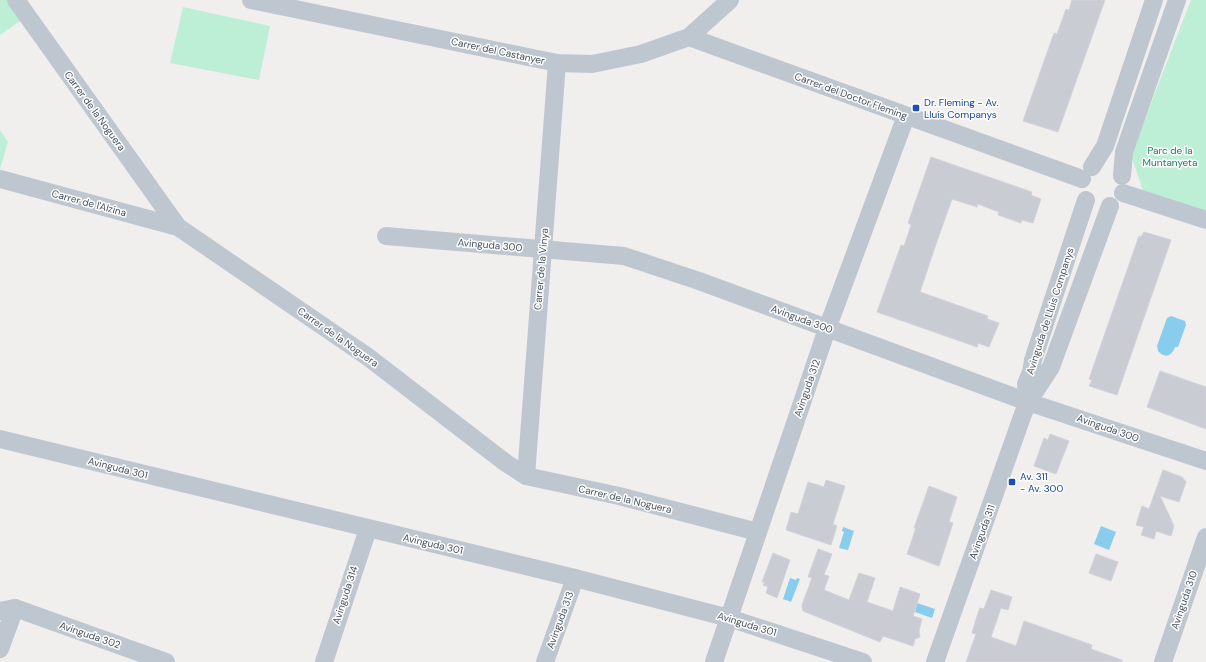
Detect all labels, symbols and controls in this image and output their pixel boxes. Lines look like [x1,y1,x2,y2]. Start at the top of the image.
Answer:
street label: Carrer del Castanyer [450,35,546,67]
street label: Carrer de la Noguera [62,69,128,153]
street label: Carrer del Doctor Fleming [793,70,910,123]
place label: Dr. Fleming - Av. Lluís Companys [924,96,998,121]
marker: Dr. Fleming - Av. Lluís Companys [911,103,921,113]
park label: Parc de la Muntanyeta [1143,144,1197,169]
street label: Carrer de l'Alzina [50,187,128,219]
street label: Carrer de la Vinya [531,228,551,310]
street label: Avinguda 300 [457,236,523,254]
street label: Avinguda de Lluis Companys [1023,246,1077,376]
street label: Avinguda 300 [769,302,835,336]
street label: Carrer de la Noguera [295,304,381,370]
street label: Avinguda 312 [791,357,823,418]
street label: Avinguda 300 [1075,411,1141,445]
street label: Avinguda 301 [87,454,149,482]
place label: Av. 311 - Av. 300 [1020,470,1063,495]
marker: Av. 311 - Av. 300 [1007,477,1017,487]
street label: Carrer de la Noguera [577,482,673,516]
street label: Avinguda 311 [966,503,998,561]
street label: Avinguda 301 [402,531,464,557]
street label: Avinguda 314 [330,564,360,626]
street label: Avinguda 310 [1168,569,1200,631]
street label: Avinguda 313 [544,590,576,650]
street label: Avinguda 301 [716,609,778,639]
street label: Avinguda 302 [58,618,122,652]

